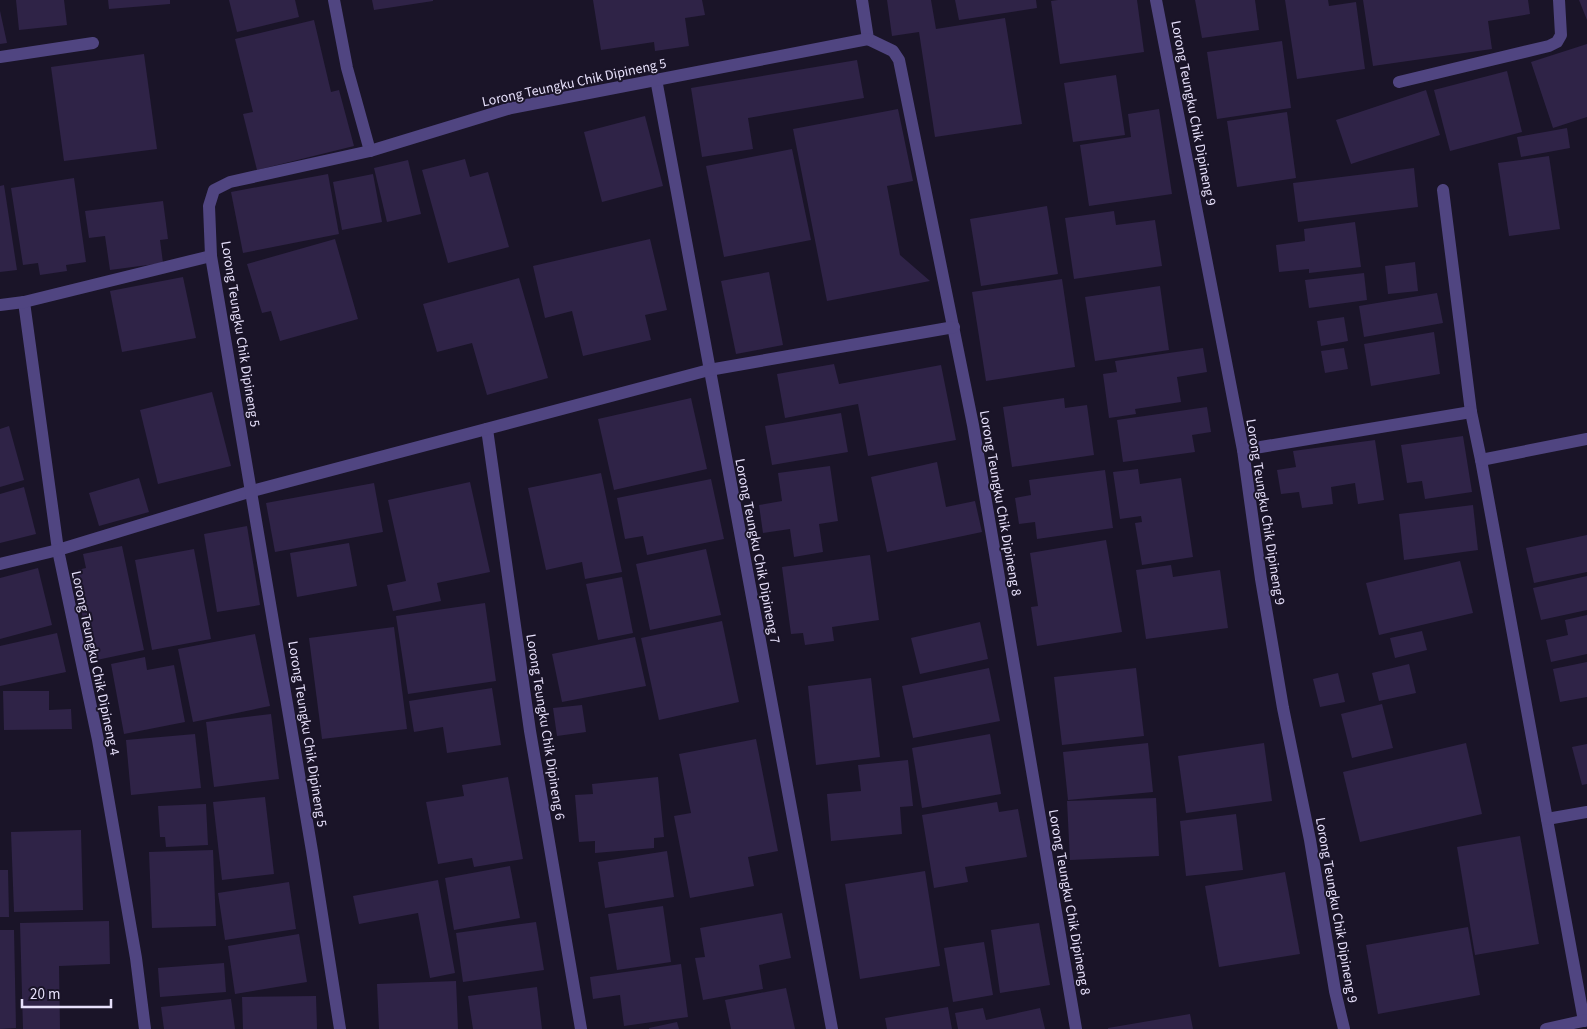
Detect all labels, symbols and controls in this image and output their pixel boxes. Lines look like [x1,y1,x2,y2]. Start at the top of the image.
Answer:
street label: Lorong Teungku Chik Dipineng 9 [1165,19,1221,207]
street label: Lorong Teungku Chik Dipineng 5 [480,54,668,112]
street label: Lorong Teungku Chik Dipineng 5 [215,240,265,429]
street label: Lorong Teungku Chik Dipineng 8 [974,409,1026,598]
street label: Lorong Teungku Chik Dipineng 9 [1240,418,1290,607]
street label: Lorong Teungku Chik Dipineng 7 [729,457,785,645]
street label: Lorong Teungku Chik Dipineng 4 [66,569,124,757]
street label: Lorong Teungku Chik Dipineng 6 [520,633,570,822]
street label: Lorong Teungku Chik Dipineng 5 [282,640,332,829]
street label: Lorong Teungku Chik Dipineng 8 [1043,808,1095,997]
street label: Lorong Teungku Chik Dipineng 9 [1310,816,1362,1005]
scale bar [22,976,111,1008]
text: 20 m [30,984,60,1005]

